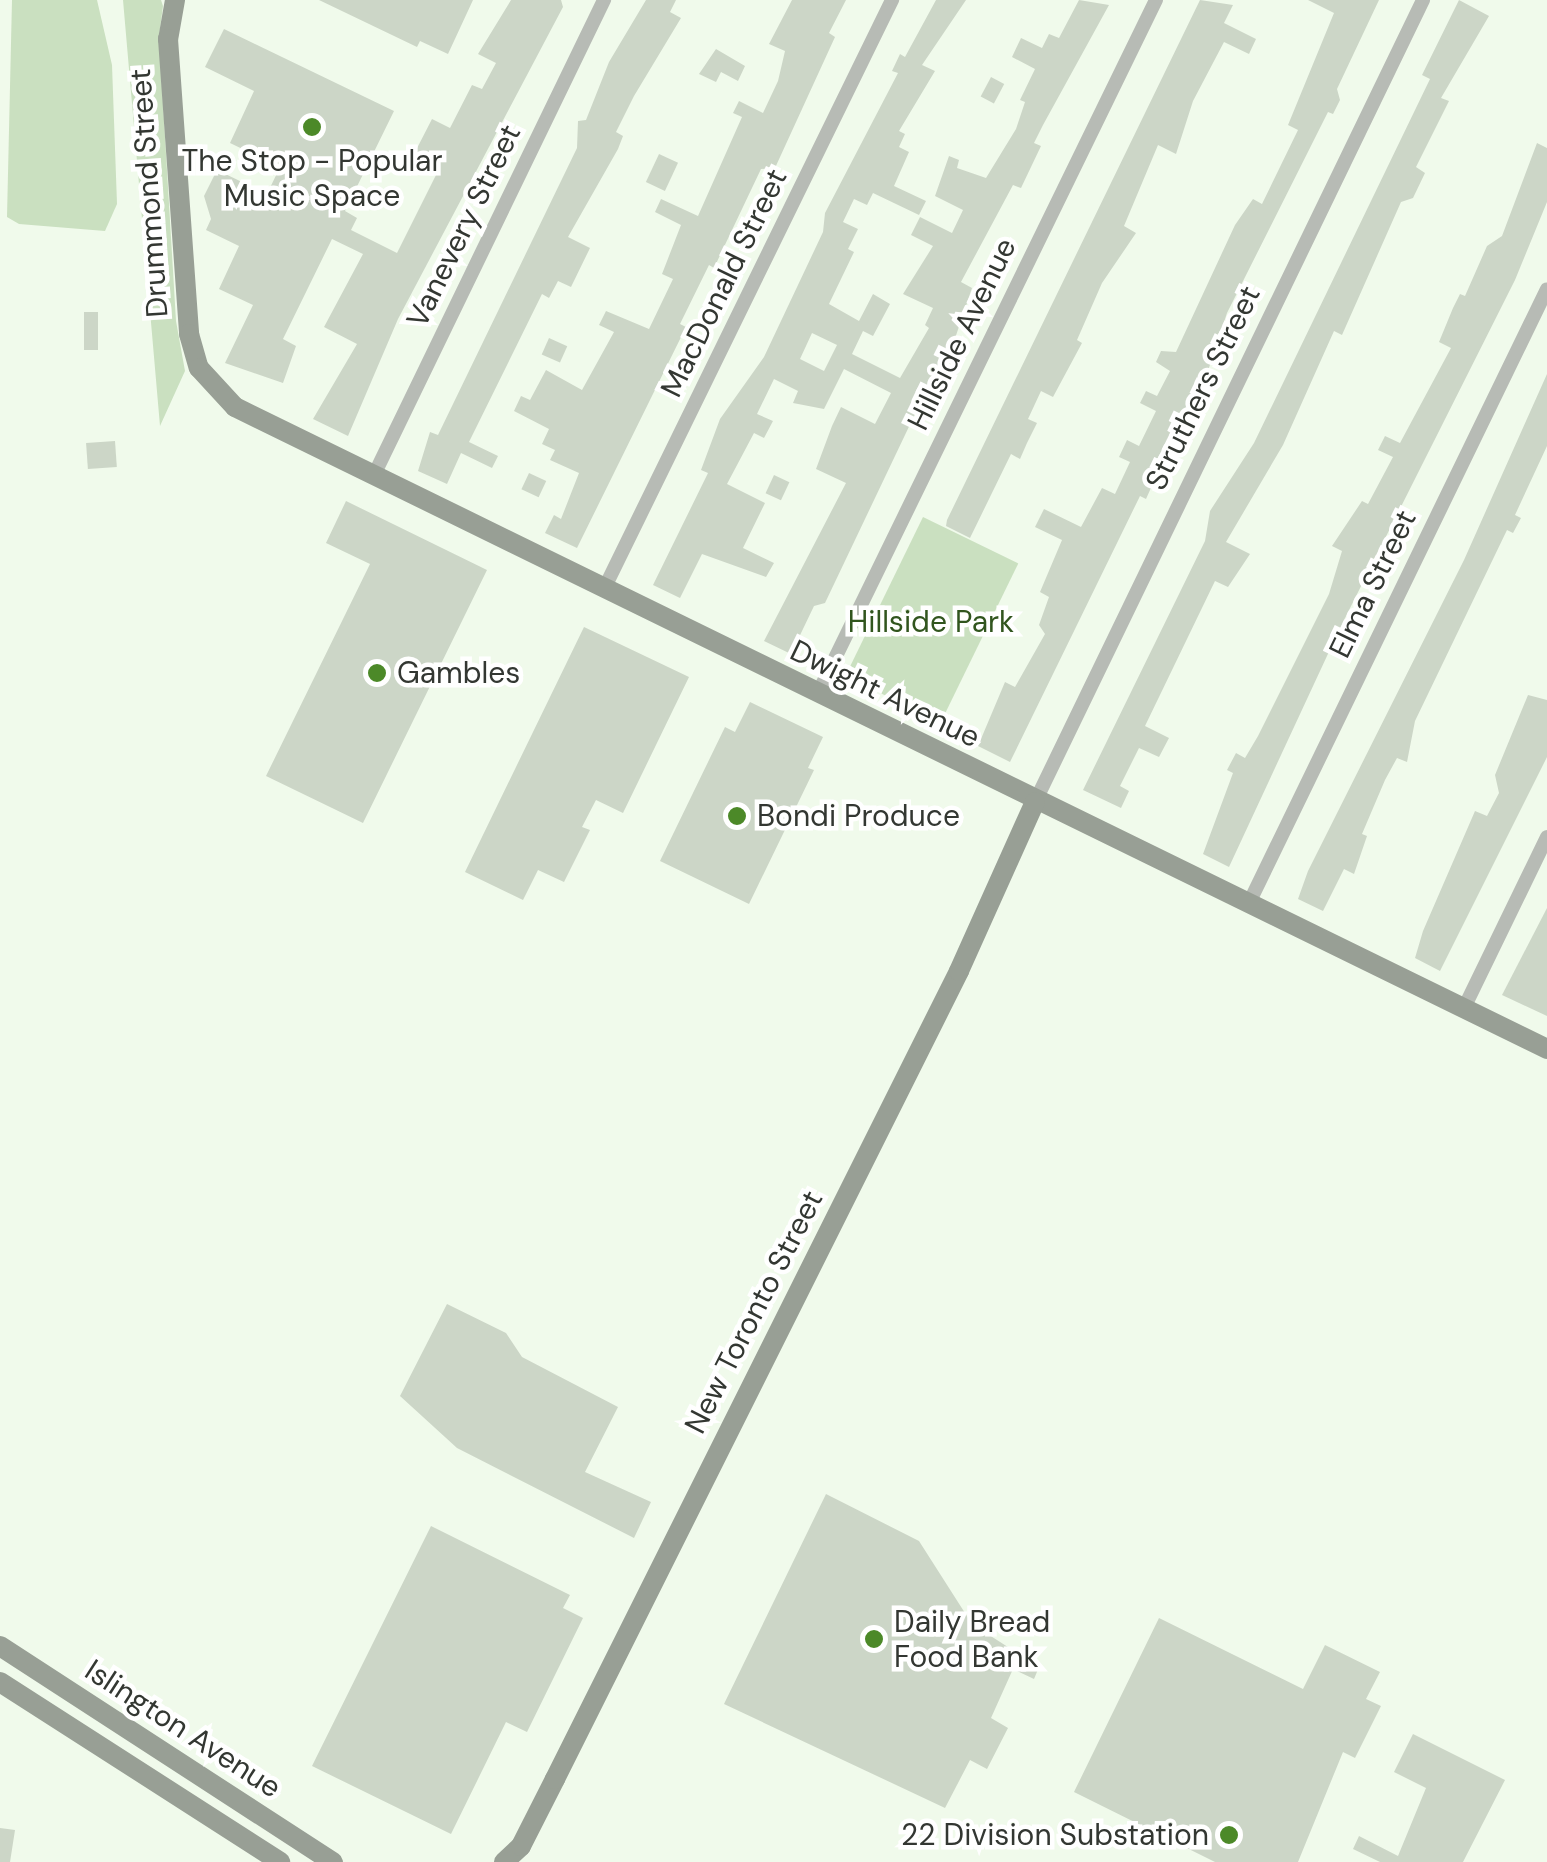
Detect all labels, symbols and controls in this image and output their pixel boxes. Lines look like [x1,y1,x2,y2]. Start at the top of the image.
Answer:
street label: Drummond Street [122,67,176,319]
marker: The Stop - Popular Music Space [301,116,323,138]
street label: Vanevery Street [399,119,529,333]
place label: The Stop - Popular Music Space [182,143,442,214]
street label: MacDonald Street [653,163,795,403]
street label: Hillside Avenue [900,232,1024,436]
street label: Struthers Street [1138,280,1268,496]
street label: Elma Street [1322,504,1424,664]
park label: Hillside Park [848,604,1014,640]
street label: Dwight Avenue [784,633,986,755]
place label: Gambles [397,655,520,691]
marker: Gambles [366,662,388,684]
place label: Bondi Produce [757,798,960,834]
marker: Bondi Produce [726,805,748,827]
street label: New Toronto Street [677,1185,831,1439]
place label: Daily Bread Food Bank [894,1604,1050,1674]
marker: Daily Bread Food Bank [863,1628,885,1650]
street label: Islington Avenue [78,1652,288,1806]
place label: 22 Division Substation [901,1817,1209,1853]
marker: 22 Division Substation [1218,1824,1240,1846]

